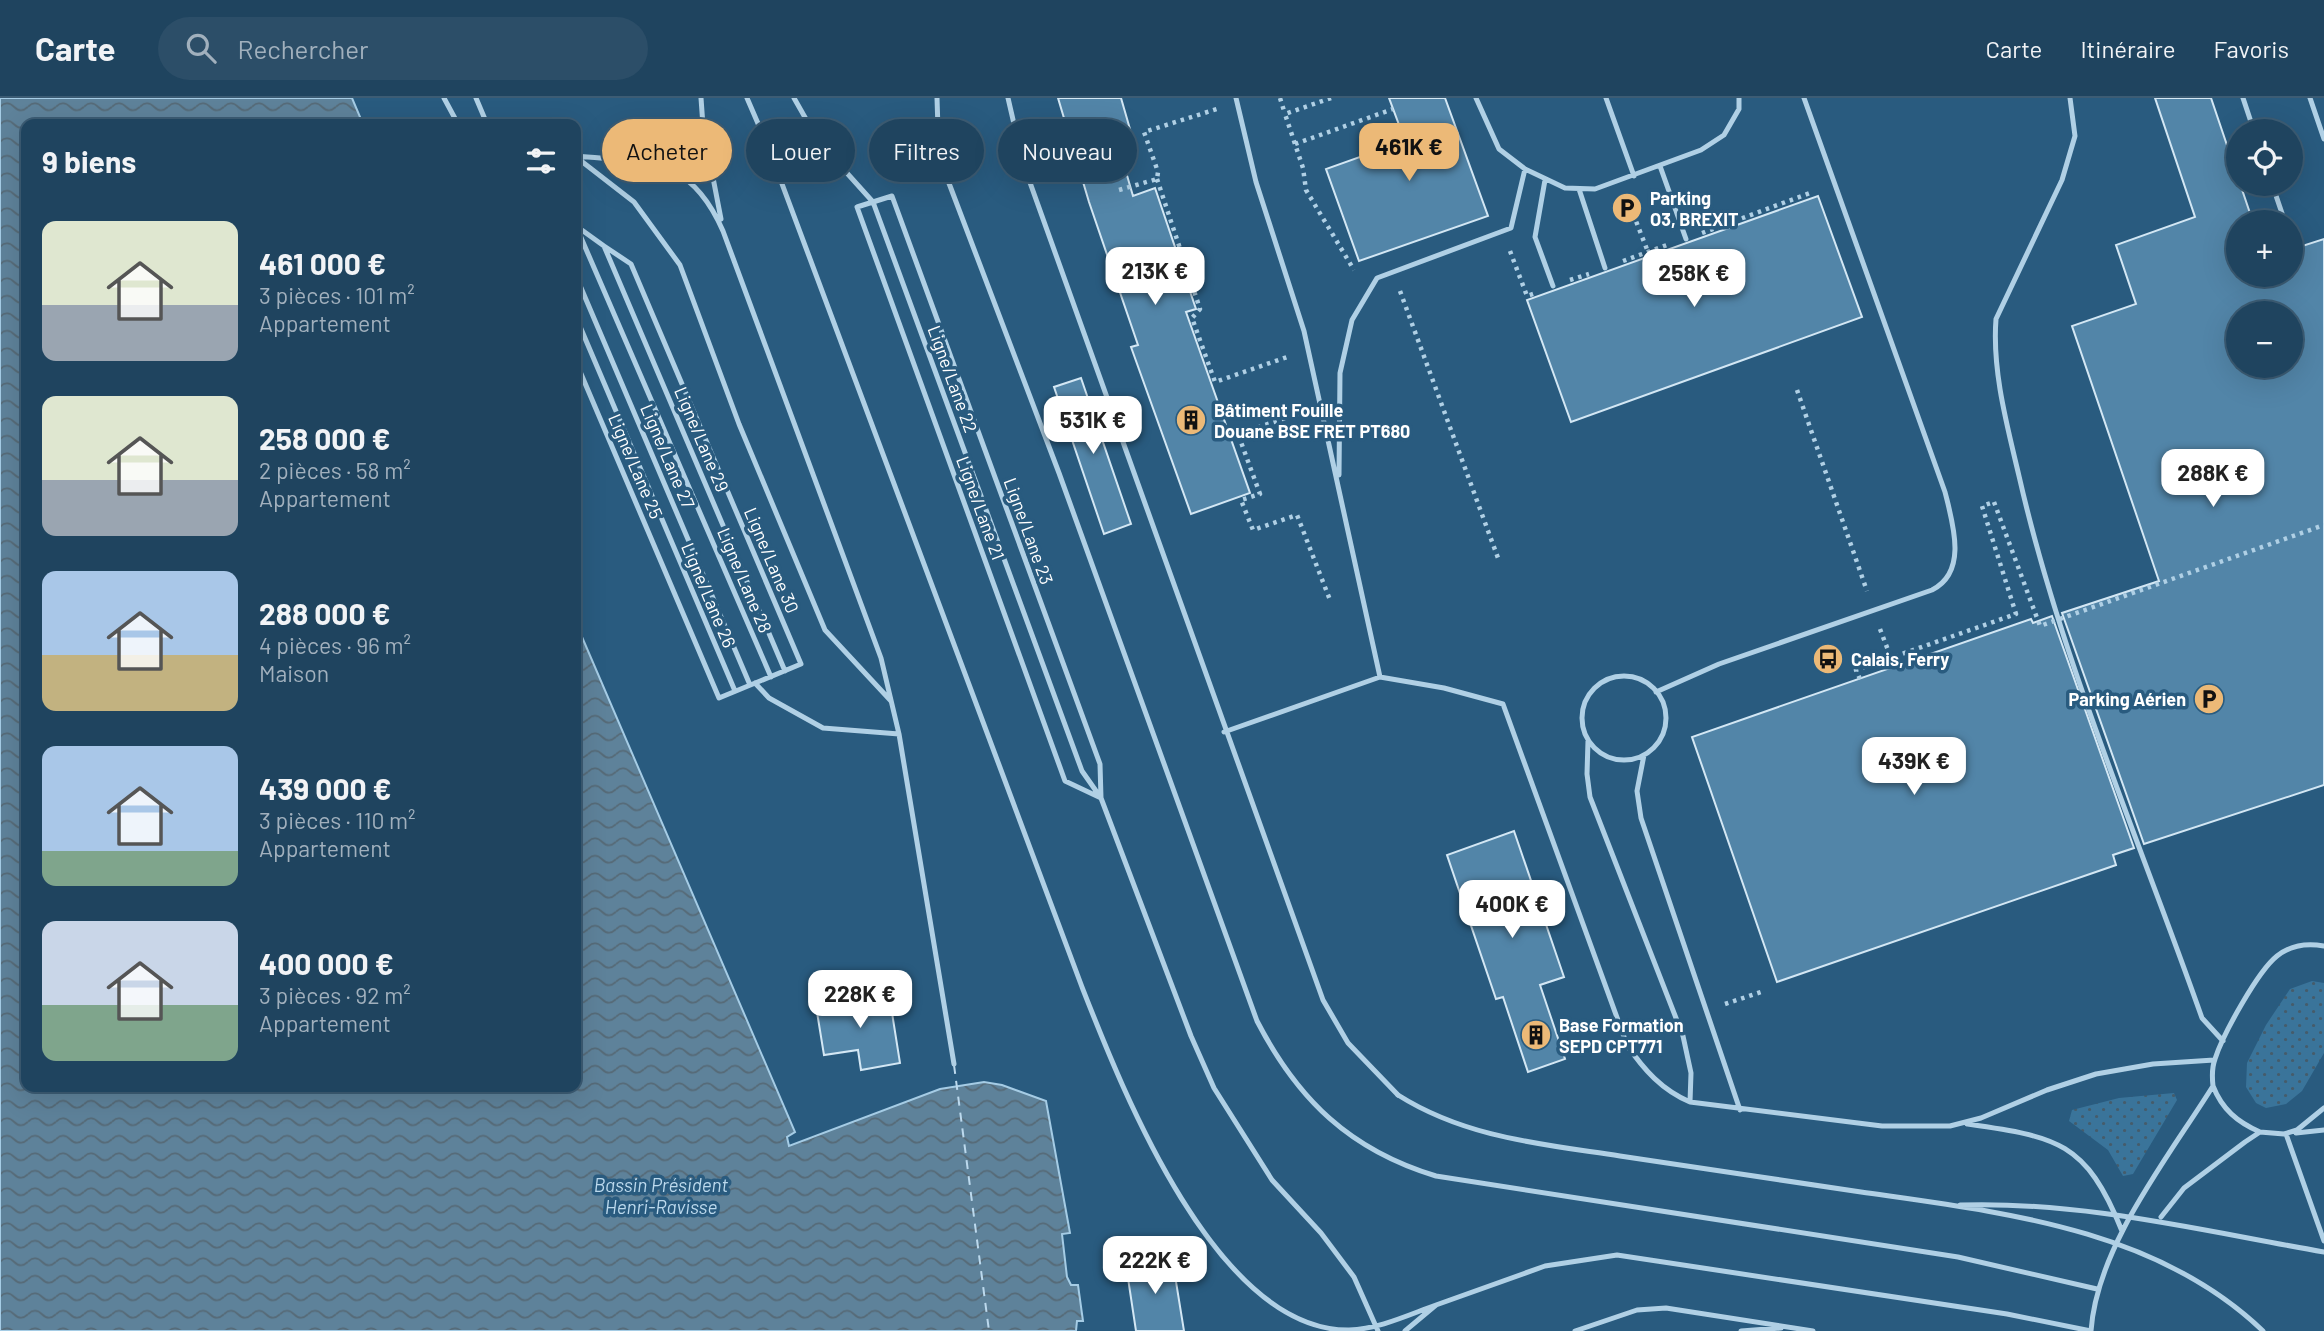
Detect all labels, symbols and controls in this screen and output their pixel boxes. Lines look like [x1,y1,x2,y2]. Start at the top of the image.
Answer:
search box [158,17,648,80]
text: Carte [35,28,116,68]
icon: search [182,29,220,67]
text: Rechercher [238,33,368,64]
text: Carte [1986,34,2042,63]
text: Itinéraire [2080,34,2176,63]
text: Favoris [2214,34,2289,63]
chip: Acheter [602,119,732,182]
chip: Louer [746,119,855,182]
chip: Filtres [869,119,984,182]
chip: Nouveau [998,119,1137,182]
map controls [2226,119,2303,378]
button: locate [2226,119,2303,196]
pin: 461K € [1352,123,1466,183]
text: 461K € [1375,132,1443,160]
icon: filters [522,142,560,180]
text: 9 biens [42,143,136,179]
place label: Parking O3, BREXIT [1650,187,1739,230]
parking icon: Parking O3, BREXIT [1610,191,1644,225]
button: + [2226,210,2303,287]
text: 461 000 € [259,245,386,281]
pin: 213K € [1098,248,1212,307]
icon: home [98,249,182,333]
pin: 258K € [1637,250,1751,309]
text: 213K € [1122,256,1188,284]
text: 258K € [1658,258,1730,286]
text: 3 pièces · 101 m² [259,281,415,309]
button: − [2226,301,2303,378]
text: Appartement [259,309,391,337]
street label: Ligne/Lane 22 [923,322,983,436]
street label: Ligne/Lane 29 [670,383,734,495]
pin: 531K € [1036,396,1150,456]
place label: Bâtiment Fouille Douane BSE FRET PT680 [1214,399,1410,442]
street label: Ligne/Lane 27 [636,401,700,512]
building icon: Bâtiment Fouille Douane BSE FRET PT680 [1174,403,1208,437]
text: 531K € [1060,405,1126,433]
street label: Ligne/Lane 25 [604,410,668,522]
text: 258 000 € [259,420,391,456]
icon: home [98,424,182,508]
pin: 288K € [2156,450,2270,509]
street label: Ligne/Lane 21 [952,453,1010,563]
text: 2 pièces · 58 m² [259,456,411,484]
text: 288K € [2177,458,2249,486]
street label: Ligne/Lane 23 [1000,475,1058,587]
text: Appartement [259,484,391,512]
street label: Ligne/Lane 30 [740,504,804,616]
street label: Ligne/Lane 28 [713,524,777,636]
street label: Ligne/Lane 26 [677,539,741,651]
text: 288 000 € [259,595,391,631]
icon: home [98,599,182,683]
text: 4 pièces · 96 m² [259,631,411,659]
bus stop icon: Calais, Ferry [1811,642,1845,676]
place label: Calais, Ferry [1851,648,1949,670]
text: Maison [259,659,329,687]
parking icon: Parking Aérien [2192,682,2226,716]
place label: Parking Aérien [2069,688,2186,710]
pin: 439K € [1857,738,1971,797]
text: 439K € [1878,746,1950,774]
text: 439 000 € [259,770,392,806]
icon: home [98,774,182,858]
text: 3 pièces · 110 m² [259,806,416,834]
text: Appartement [259,834,391,862]
pin: 400K € [1455,880,1569,940]
text: 400K € [1475,889,1549,917]
text: 400 000 € [259,945,394,981]
icon: home [98,949,182,1033]
pin: 228K € [803,970,917,1030]
text: 228K € [824,979,896,1007]
text: 3 pièces · 92 m² [259,981,411,1009]
text: Appartement [259,1009,391,1037]
place label: Base Formation SEPD CPT771 [1559,1014,1684,1057]
building icon: Base Formation SEPD CPT771 [1519,1018,1553,1052]
water label: Bassin Président Henri-Ravisse [594,1173,728,1218]
pin: 222K € [1098,1236,1212,1296]
text: 222K € [1119,1245,1191,1273]

